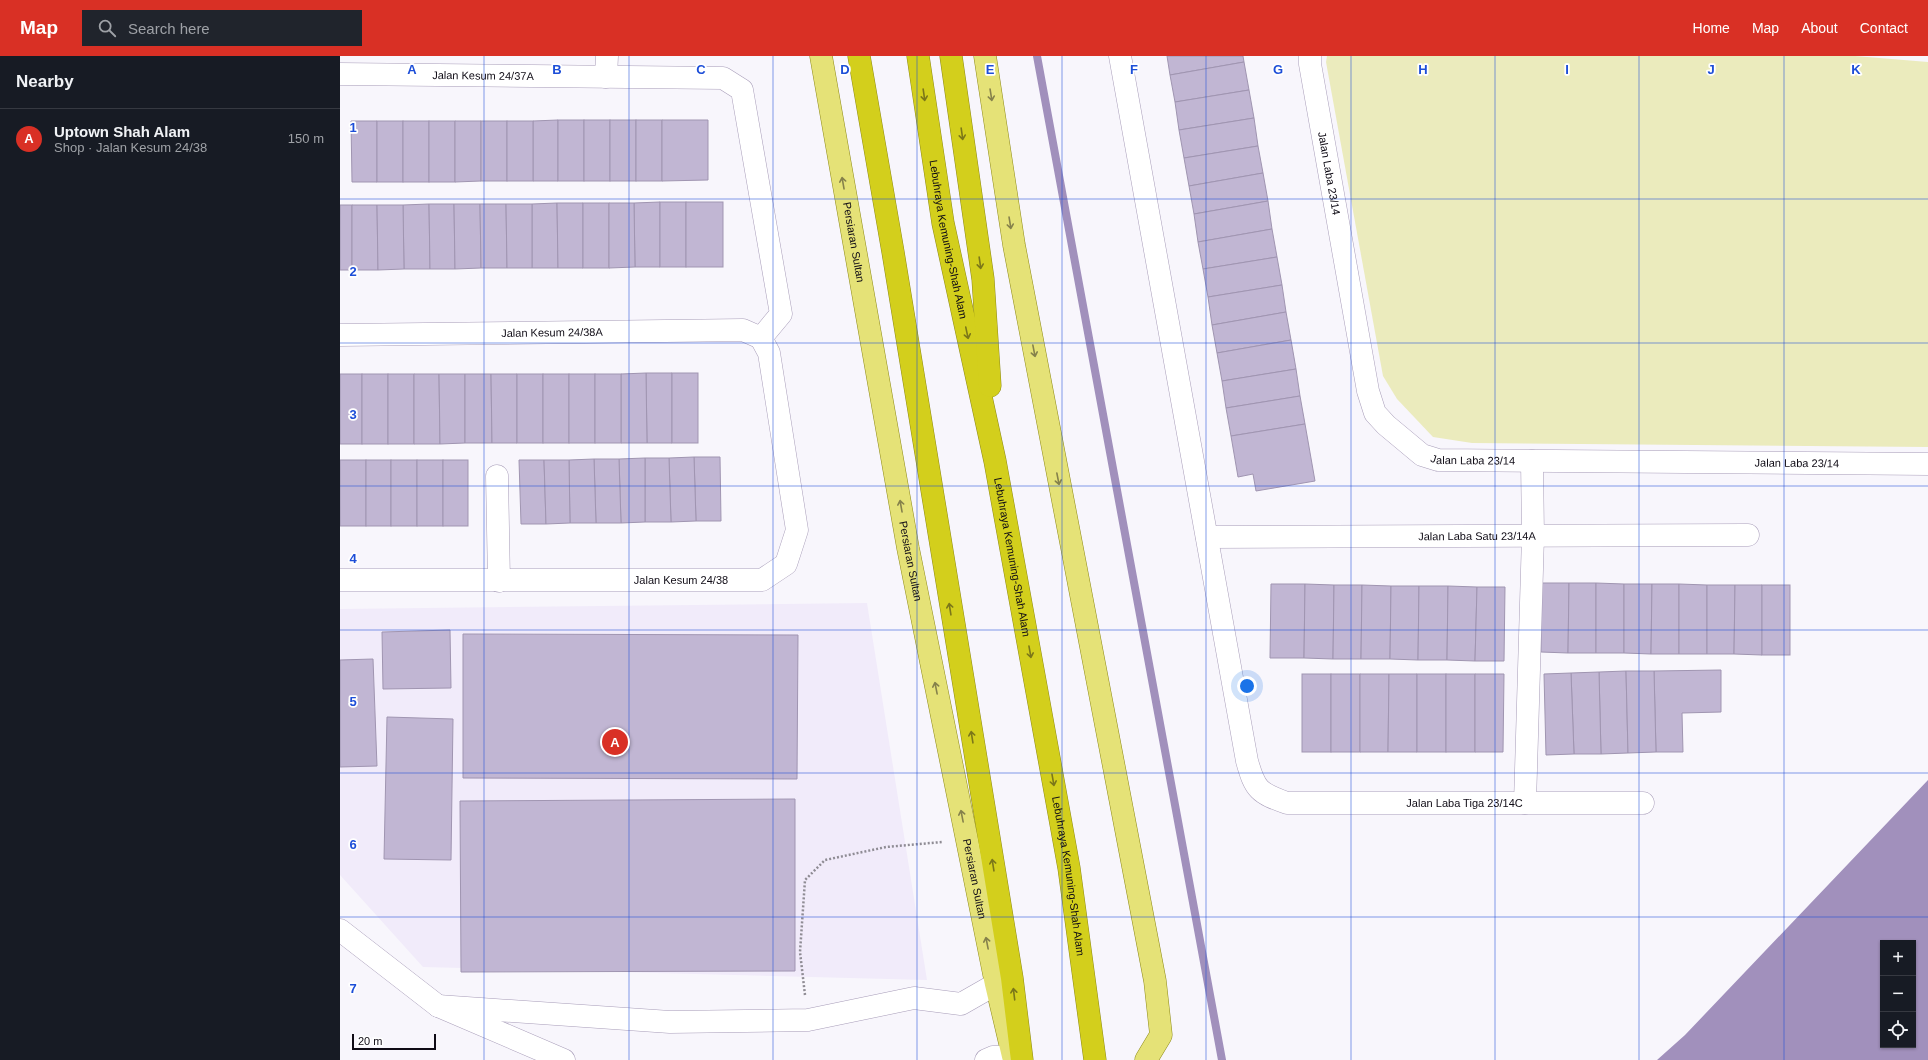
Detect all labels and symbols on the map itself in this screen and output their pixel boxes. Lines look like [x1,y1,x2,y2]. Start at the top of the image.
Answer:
text: A [407,62,417,77]
text: B [552,62,562,77]
text: C [696,62,706,77]
text: D [840,62,850,77]
text: E [986,62,995,77]
text: F [1130,62,1138,77]
text: G [1273,62,1283,77]
text: H [1418,62,1428,77]
text: I [1565,62,1569,77]
text: J [1707,62,1715,77]
text: K [1851,62,1861,77]
street label: Jalan Kesum 24/37A [432,69,535,82]
one-way arrow [920,88,928,101]
one-way arrow [987,88,995,101]
text: 1 [349,120,357,135]
one-way arrow [958,127,966,140]
street label: Jalan Laba 23/14 [1316,131,1343,216]
street label: Lebuhraya Kemuning-Shah Alam [928,159,970,320]
one-way arrow [839,176,847,189]
street label: Persiaran Sultan [841,201,867,283]
one-way arrow [1006,216,1014,229]
one-way arrow [976,256,984,269]
text: 2 [349,264,357,279]
street label: Jalan Kesum 24/38A [501,326,604,339]
one-way arrow [963,326,971,339]
one-way arrow [1030,344,1038,357]
text: 3 [349,407,357,422]
street label: Jalan Laba 23/14 [1429,452,1515,467]
street label: Jalan Laba 23/14 [1755,457,1839,469]
one-way arrow [1055,472,1063,485]
street label: Lebuhraya Kemuning-Shah Alam [992,476,1033,638]
one-way arrow [897,500,905,513]
street label: Persiaran Sultan [897,520,925,602]
street label: Jalan Laba Satu 23/14A [1418,530,1536,542]
text: 4 [349,551,357,566]
street label: Jalan Kesum 24/38 [634,574,728,586]
one-way arrow [946,603,954,616]
one-way arrow [1026,646,1034,659]
your location [1237,676,1257,696]
one-way arrow [932,682,940,695]
text: 5 [349,694,357,709]
pin: A [602,727,628,757]
one-way arrow [967,731,975,744]
one-way arrow [1049,773,1057,786]
street label: Lebuhraya Kemuning-Shah Alam [1050,795,1087,957]
street label: Jalan Laba Tiga 23/14C [1406,797,1523,809]
one-way arrow [958,810,966,823]
text: 6 [349,837,357,852]
street label: Persiaran Sultan [961,838,989,920]
one-way arrow [989,859,997,872]
one-way arrow [983,937,991,950]
text: 7 [349,981,357,996]
one-way arrow [1010,987,1018,1000]
scale bar [352,1032,436,1051]

